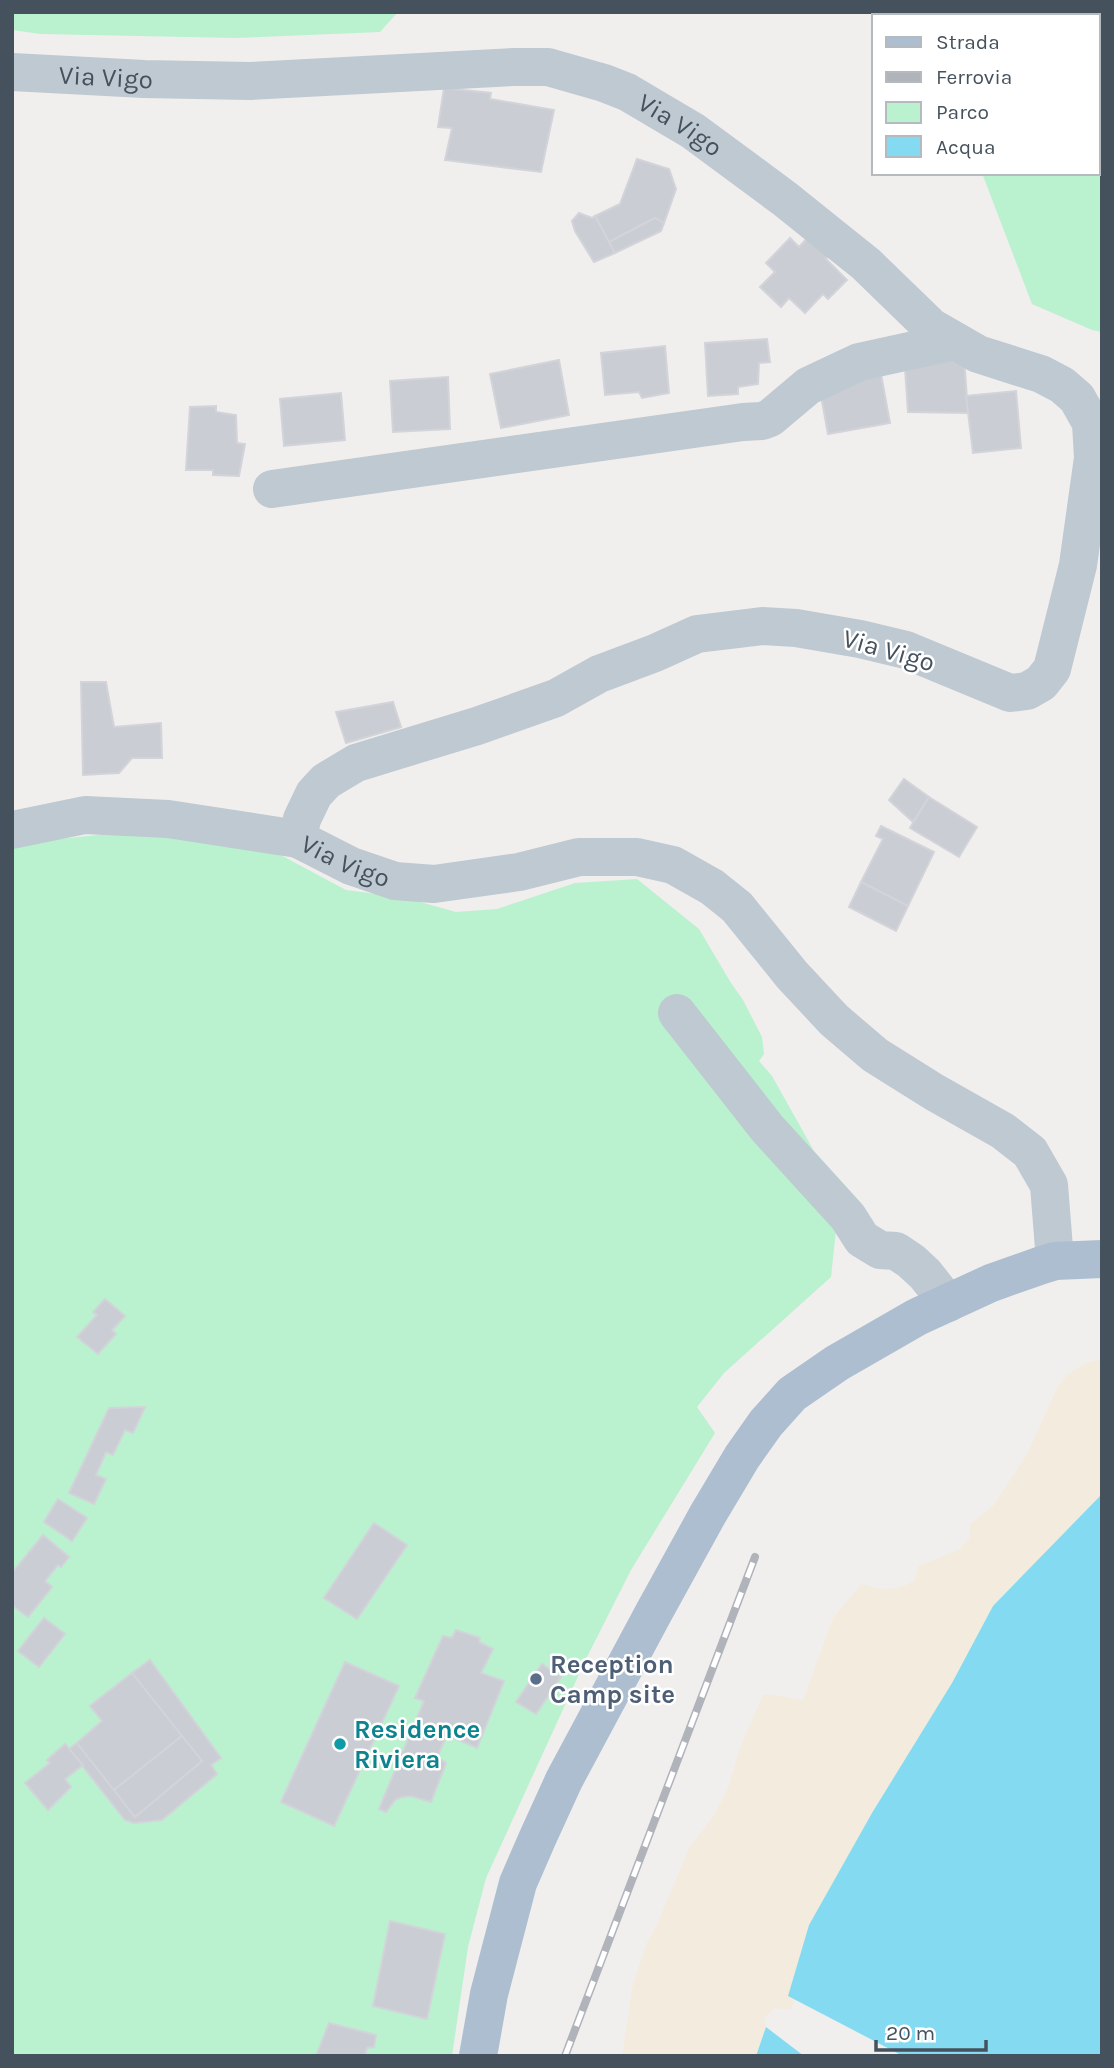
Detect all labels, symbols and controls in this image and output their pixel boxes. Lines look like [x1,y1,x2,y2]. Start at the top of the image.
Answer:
legend [872,14,1100,175]
text: Strada [936,30,1000,54]
street label: Via Vigo [58,60,153,95]
text: Ferrovia [936,65,1012,89]
street label: Via Vigo [632,87,728,163]
text: Parco [936,100,989,124]
text: Acqua [936,135,995,159]
street label: Via Vigo [839,623,938,678]
street label: Via Vigo [296,828,394,894]
place label: Reception Camp site [550,1649,675,1710]
marker: Reception Camp site [528,1671,544,1687]
place label: Residence Riviera [354,1714,480,1775]
marker: Residence Riviera [332,1736,348,1752]
scale bar [876,2008,986,2052]
text: 20 m [886,2021,935,2045]

